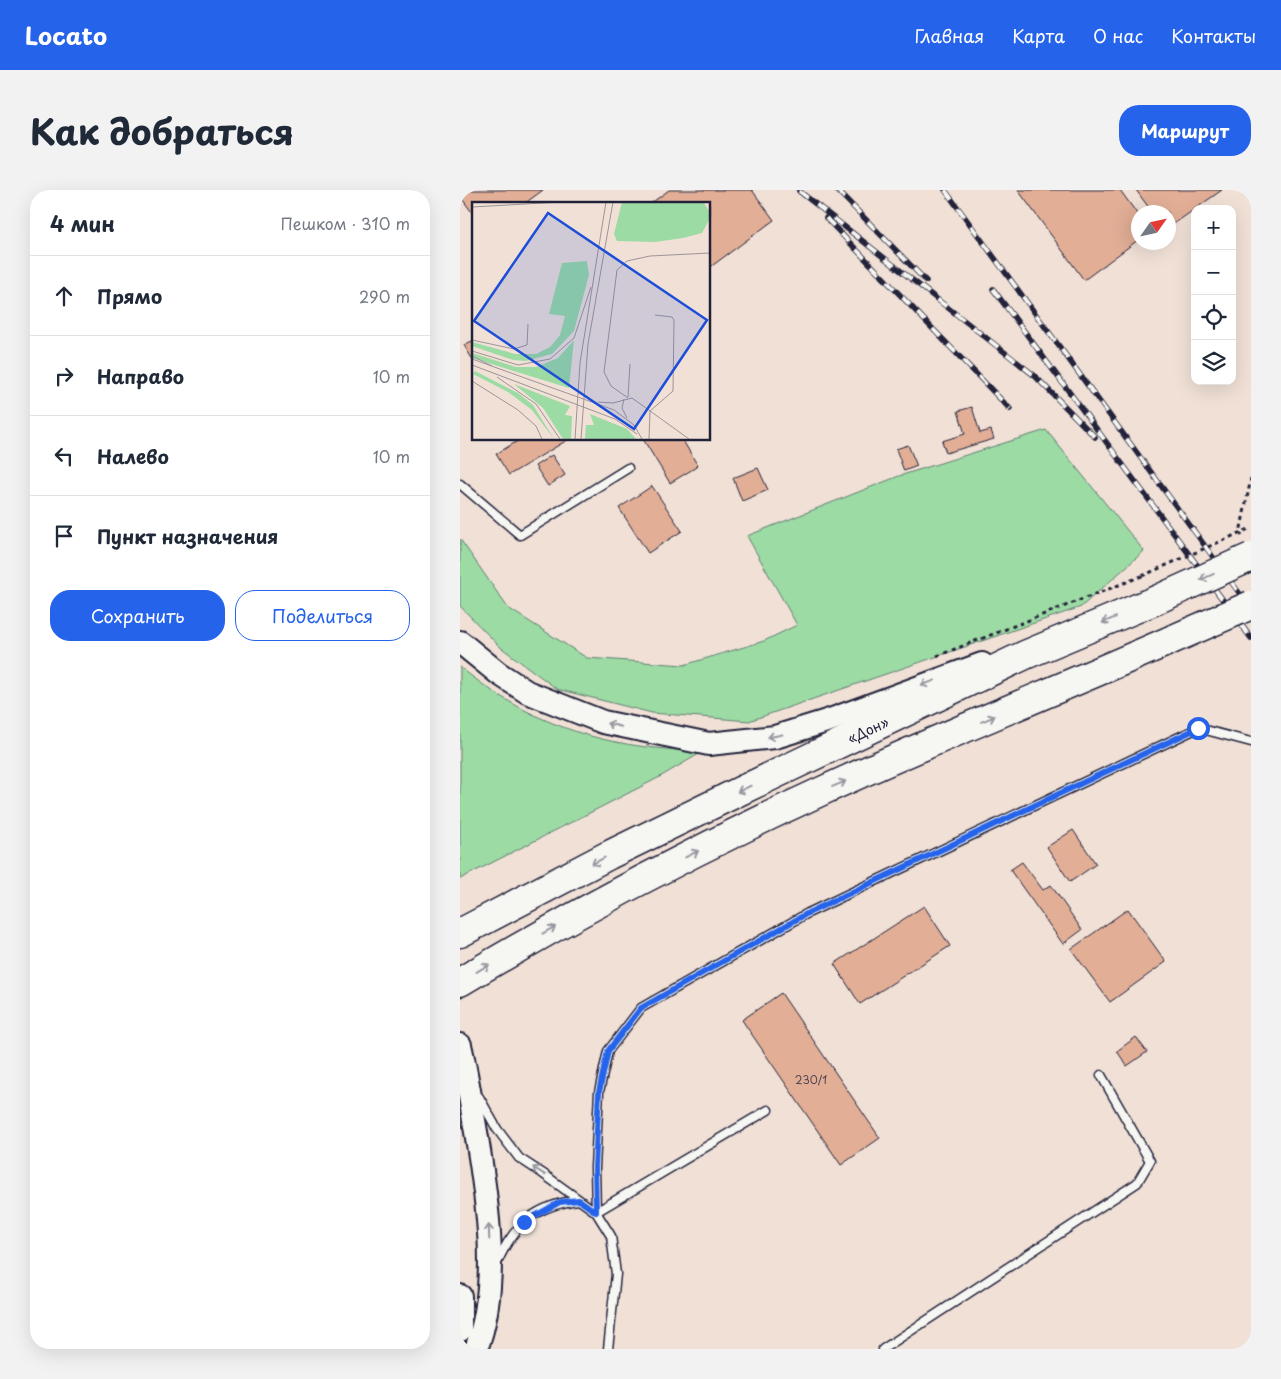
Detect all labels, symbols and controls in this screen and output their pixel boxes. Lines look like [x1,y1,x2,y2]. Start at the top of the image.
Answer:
text: Locato [25,17,107,53]
text: Главная [915,22,984,49]
text: Карта [1012,22,1065,49]
text: О нас [1093,22,1143,49]
text: Контакты [1171,22,1256,49]
text: Как добраться [30,104,294,157]
button: Маршрут [1119,105,1251,156]
inset map [472,202,710,440]
north arrow [1131,205,1176,250]
map controls [1191,205,1236,385]
button: + [1191,205,1236,250]
text: 4 мин [50,207,115,239]
text: Пешком · 310 m [281,211,410,235]
button: − [1191,250,1236,295]
icon: ahead [50,282,78,310]
text: Прямо [97,282,162,310]
text: 290 m [359,284,410,308]
button: locate [1191,295,1236,340]
button: layers [1191,340,1236,385]
icon: right [50,362,78,390]
text: Направо [97,362,184,390]
text: 10 m [373,364,410,388]
icon: left [50,442,78,470]
text: Налево [97,442,169,470]
text: 10 m [373,444,410,468]
icon: arrive [50,522,78,550]
text: Пункт назначения [97,522,278,550]
one-way arrow [1200,573,1215,583]
button: Сохранить [50,590,225,641]
button: Поделиться [235,590,410,641]
one-way arrow [1102,615,1117,625]
one-way arrow [921,679,936,688]
street label: «Дон» [844,711,892,749]
one-way arrow [980,714,995,724]
route start [1187,717,1210,740]
one-way arrow [607,720,623,729]
one-way arrow [767,732,783,742]
one-way arrow [831,778,846,788]
one-way arrow [737,785,752,794]
one-way arrow [685,849,700,859]
one-way arrow [591,857,606,866]
one-way arrow [542,925,556,935]
one-way arrow [476,962,490,972]
house number: 230/1 [795,1071,827,1088]
one-way arrow [533,1166,547,1176]
route end [513,1211,536,1234]
one-way arrow [484,1224,494,1240]

